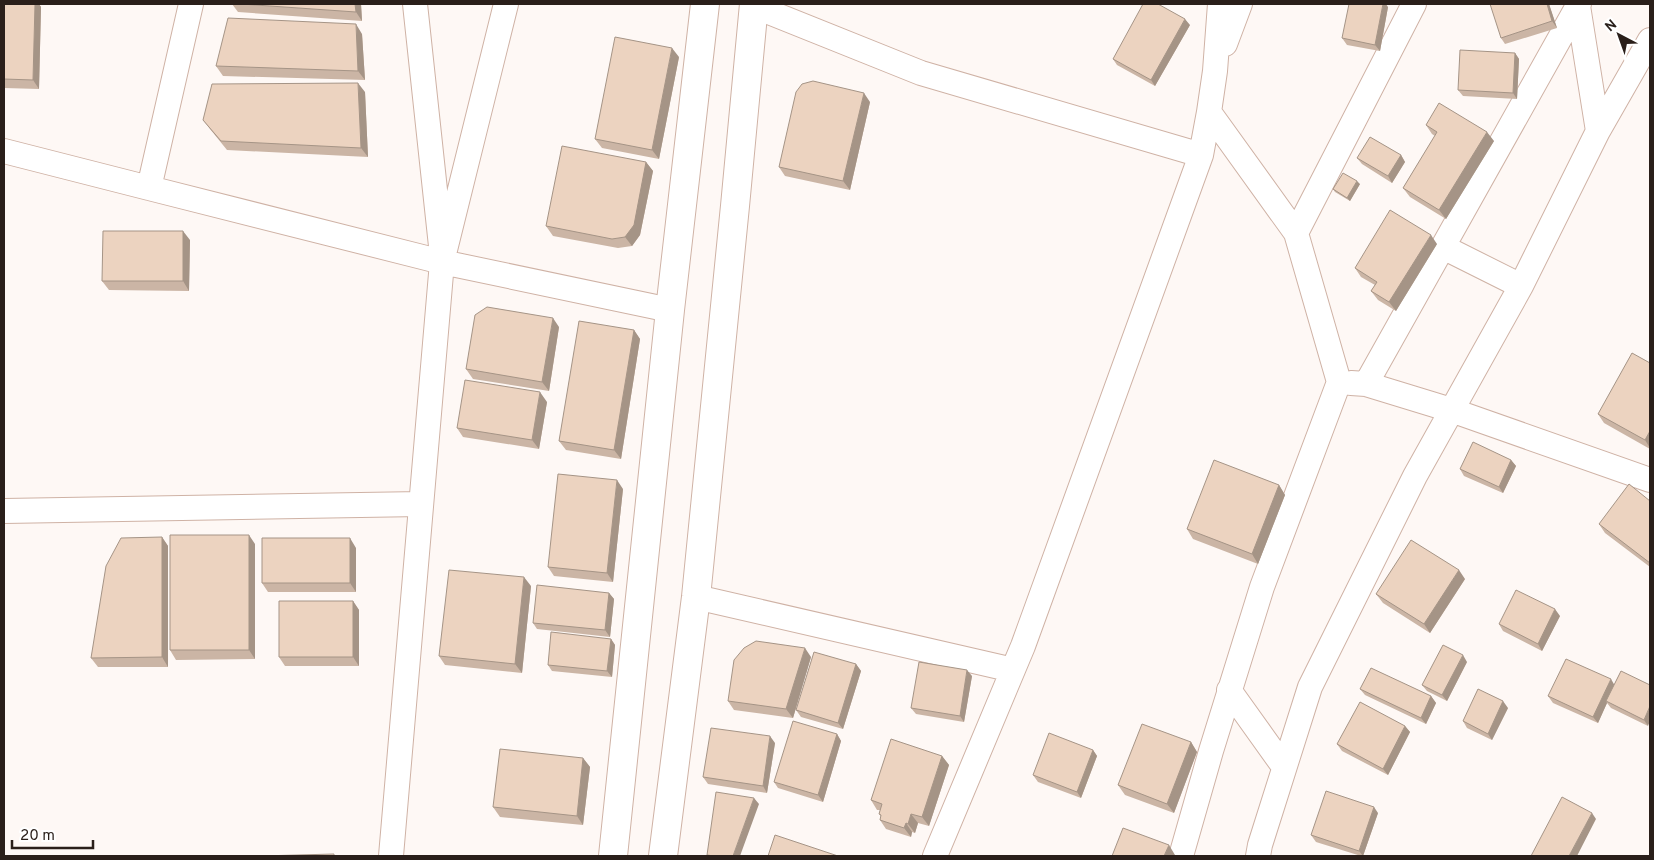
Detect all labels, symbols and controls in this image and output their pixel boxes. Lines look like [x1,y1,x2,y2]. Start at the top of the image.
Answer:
north arrow [1594,10,1644,60]
text: N [1602,17,1621,36]
scale bar [12,818,94,850]
text: 20 m [20,827,55,846]

